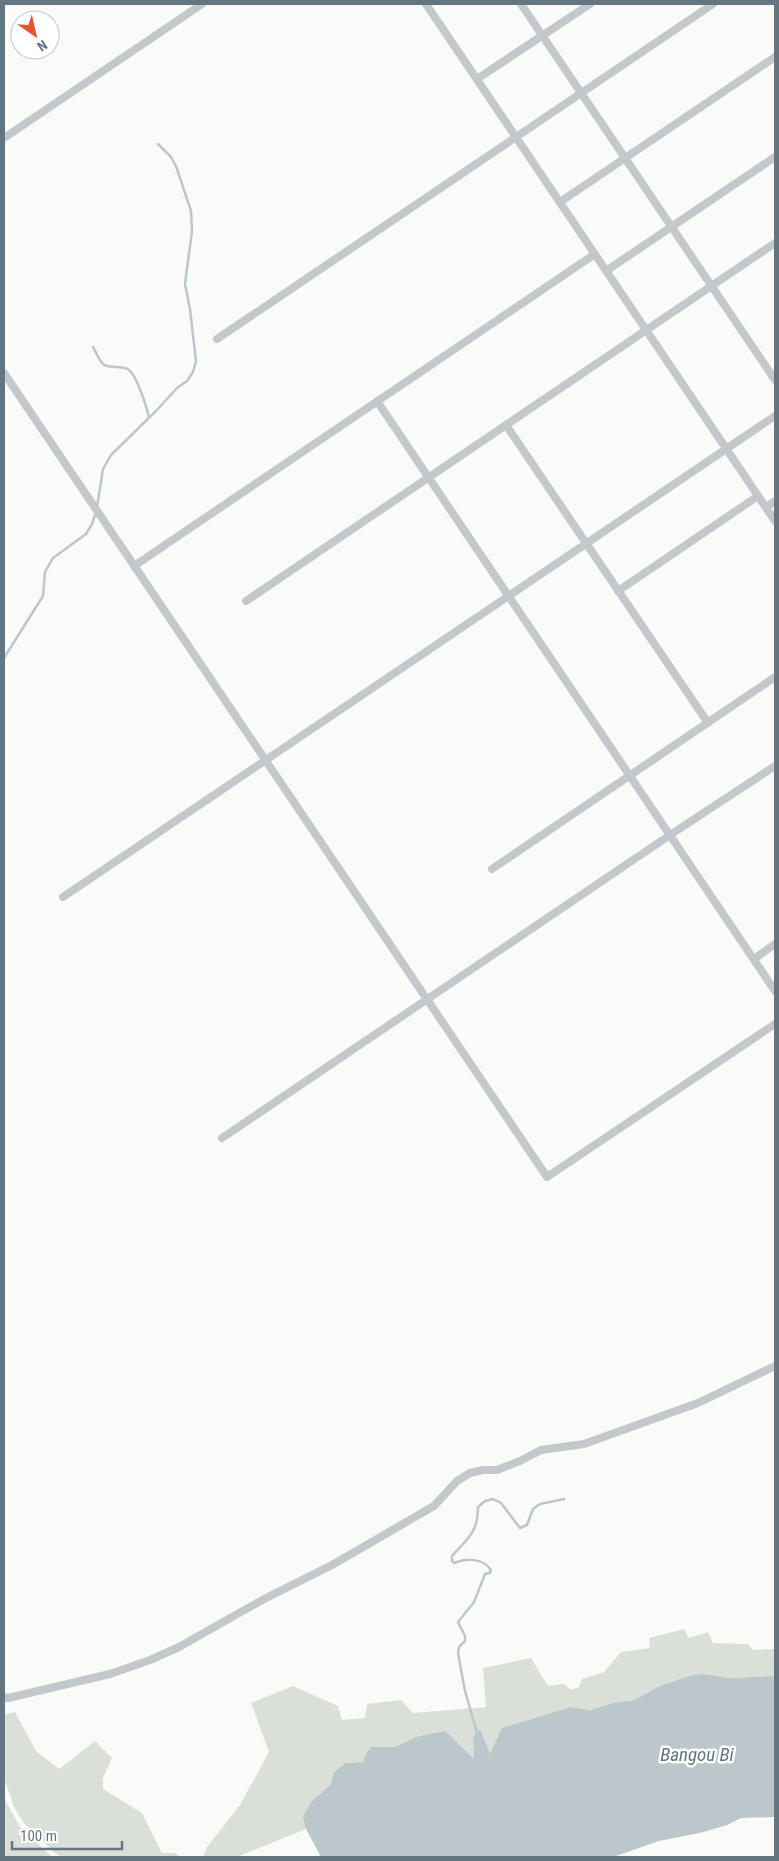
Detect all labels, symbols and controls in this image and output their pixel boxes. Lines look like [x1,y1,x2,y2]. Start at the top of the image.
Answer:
north arrow [10,10,60,60]
text: N [34,37,50,55]
water label: Bangou Bi [660,1743,735,1766]
scale bar [12,1818,122,1850]
text: 100 m [20,1827,57,1845]

